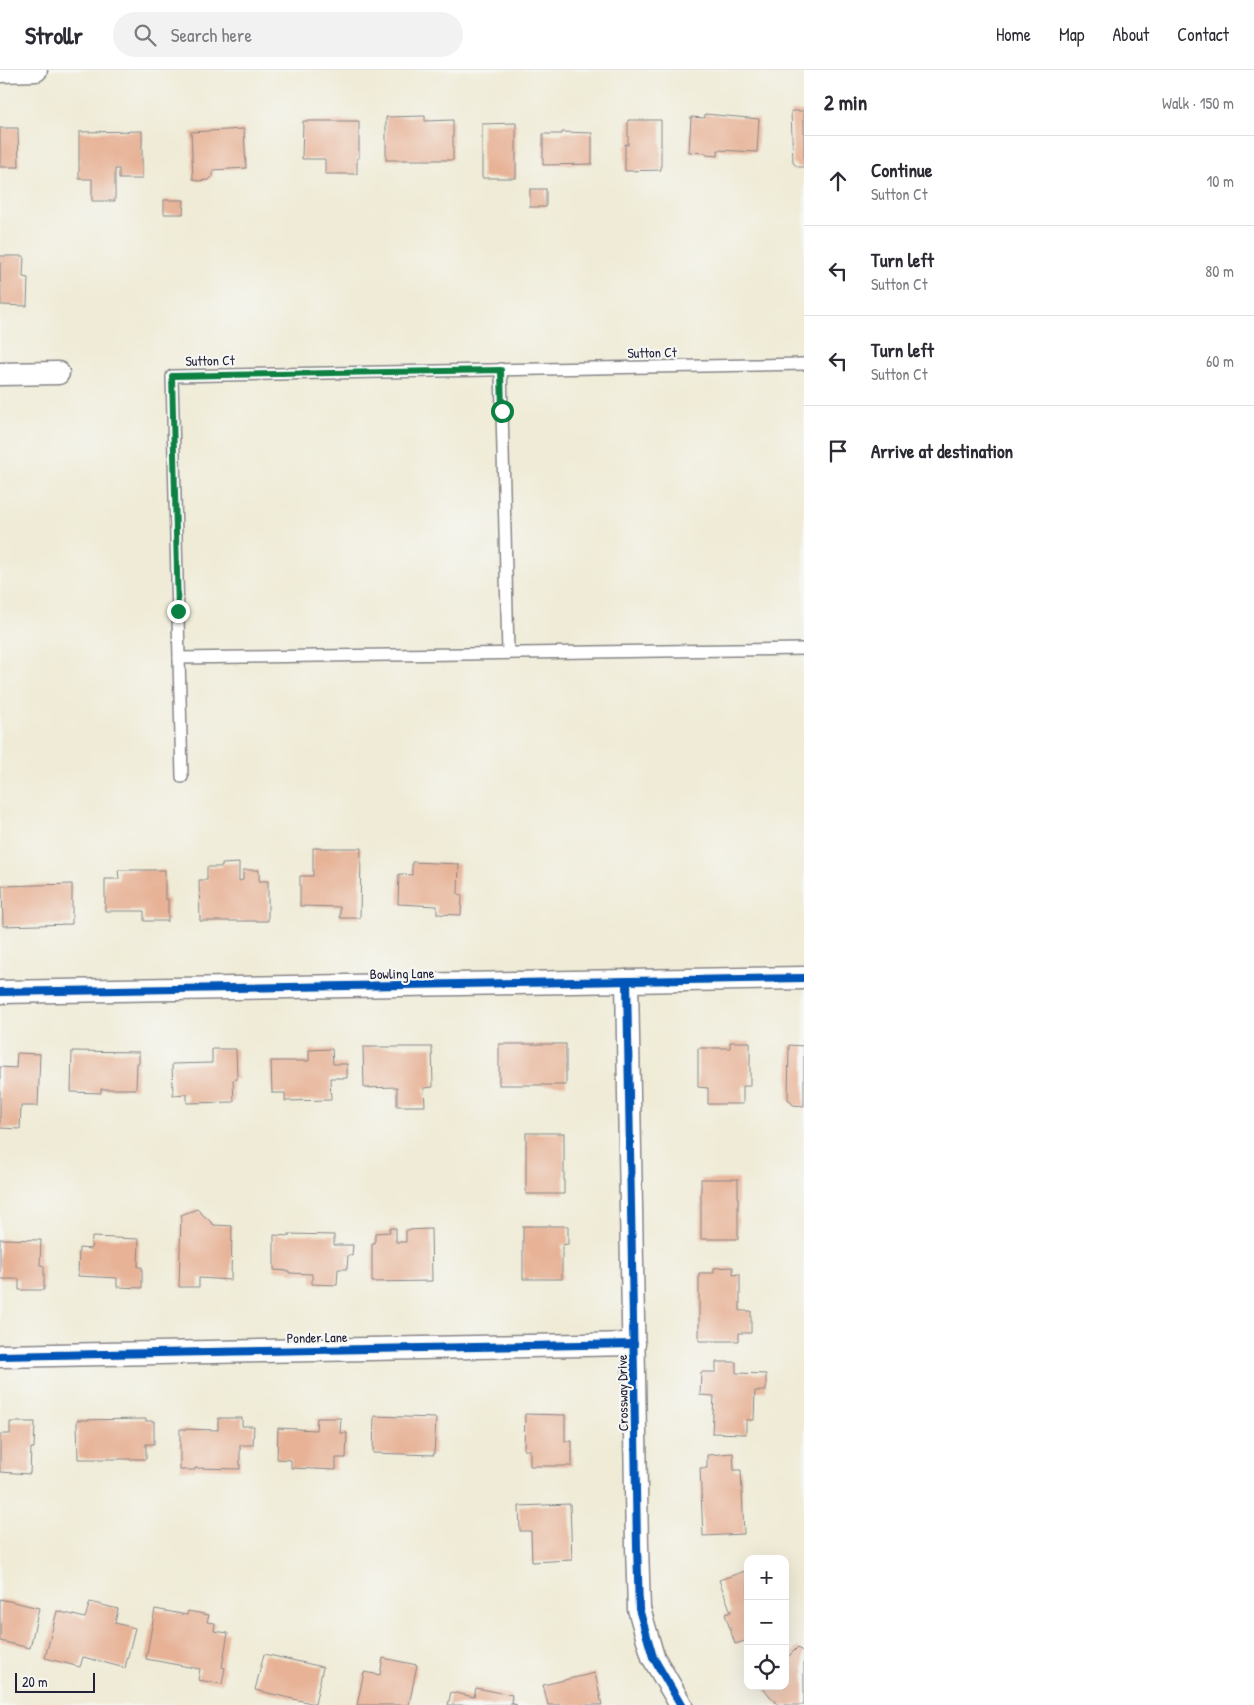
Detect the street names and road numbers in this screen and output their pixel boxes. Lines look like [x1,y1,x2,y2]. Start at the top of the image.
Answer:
street label: Sutton Ct [627,342,677,362]
street label: Sutton Ct [185,350,235,370]
street label: Bowling Lane [370,963,435,984]
street label: Ponder Lane [286,1327,348,1347]
street label: Crossway Drive [612,1354,633,1432]

